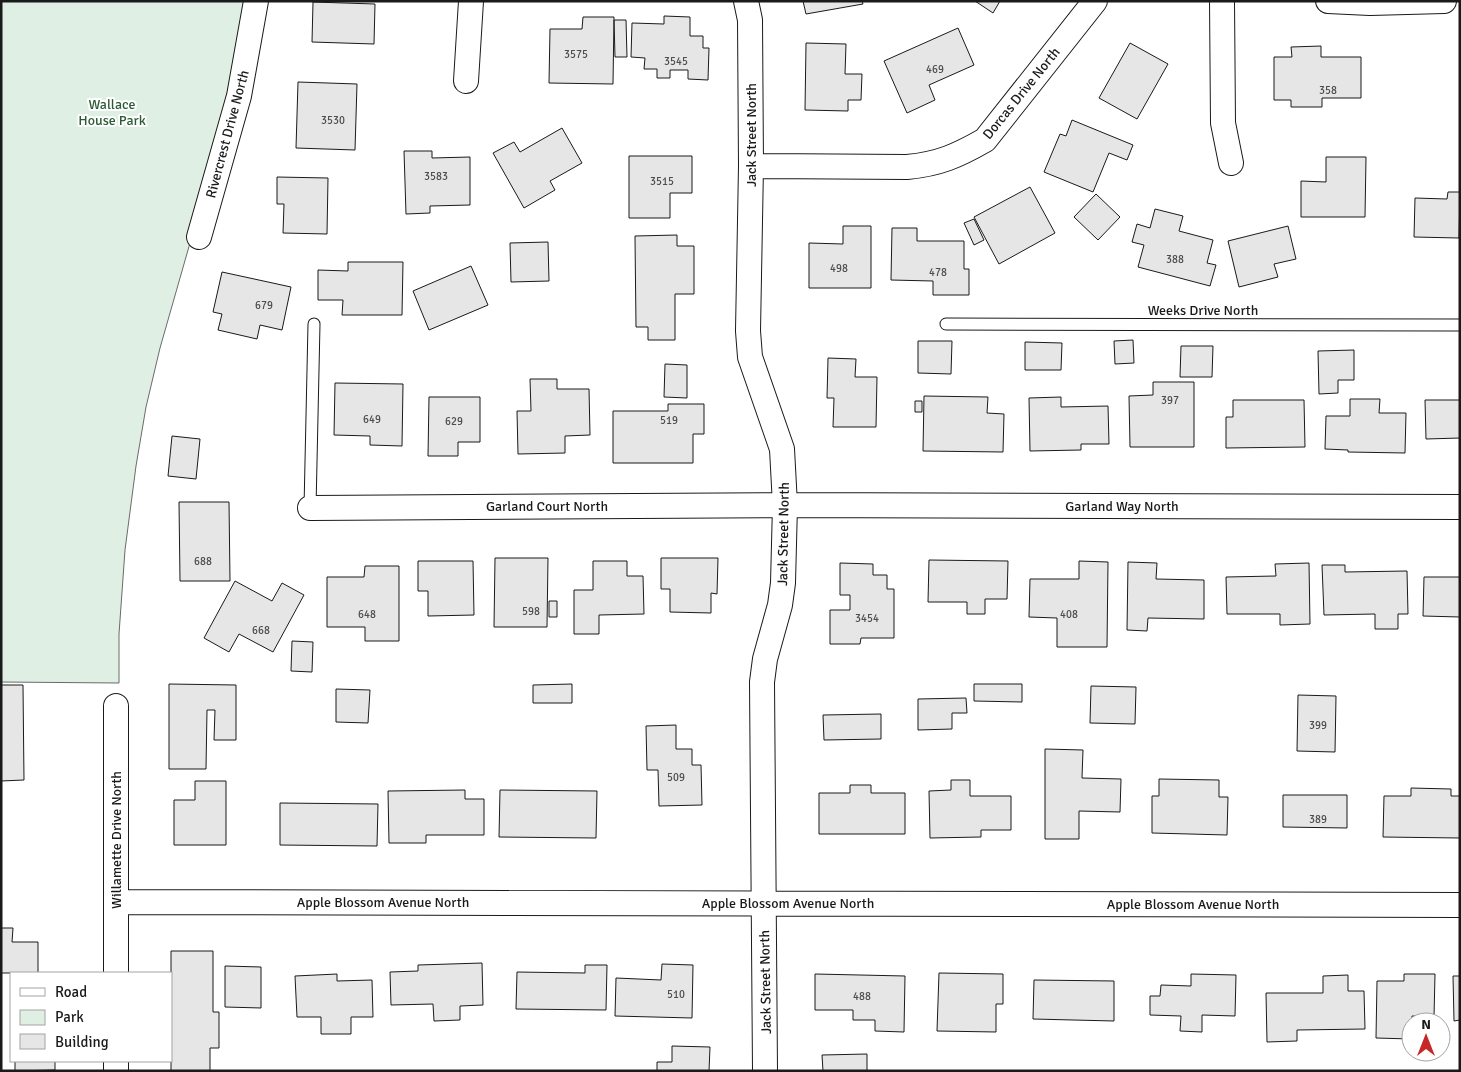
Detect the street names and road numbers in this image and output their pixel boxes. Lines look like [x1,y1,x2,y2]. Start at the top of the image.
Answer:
street label: Dorcas Drive North [979,44,1064,143]
street label: Rivercrest Drive North [202,68,253,200]
street label: Jack Street North [743,83,760,187]
street label: Weeks Drive North [1148,302,1258,319]
street label: Jack Street North [774,482,793,586]
street label: Garland Court North [486,498,608,515]
street label: Garland Way North [1065,498,1179,515]
street label: Willamette Drive North [108,771,125,909]
street label: Apple Blossom Avenue North [297,894,469,911]
street label: Apple Blossom Avenue North [702,895,874,912]
street label: Apple Blossom Avenue North [1107,896,1279,913]
street label: Jack Street North [756,930,775,1034]

